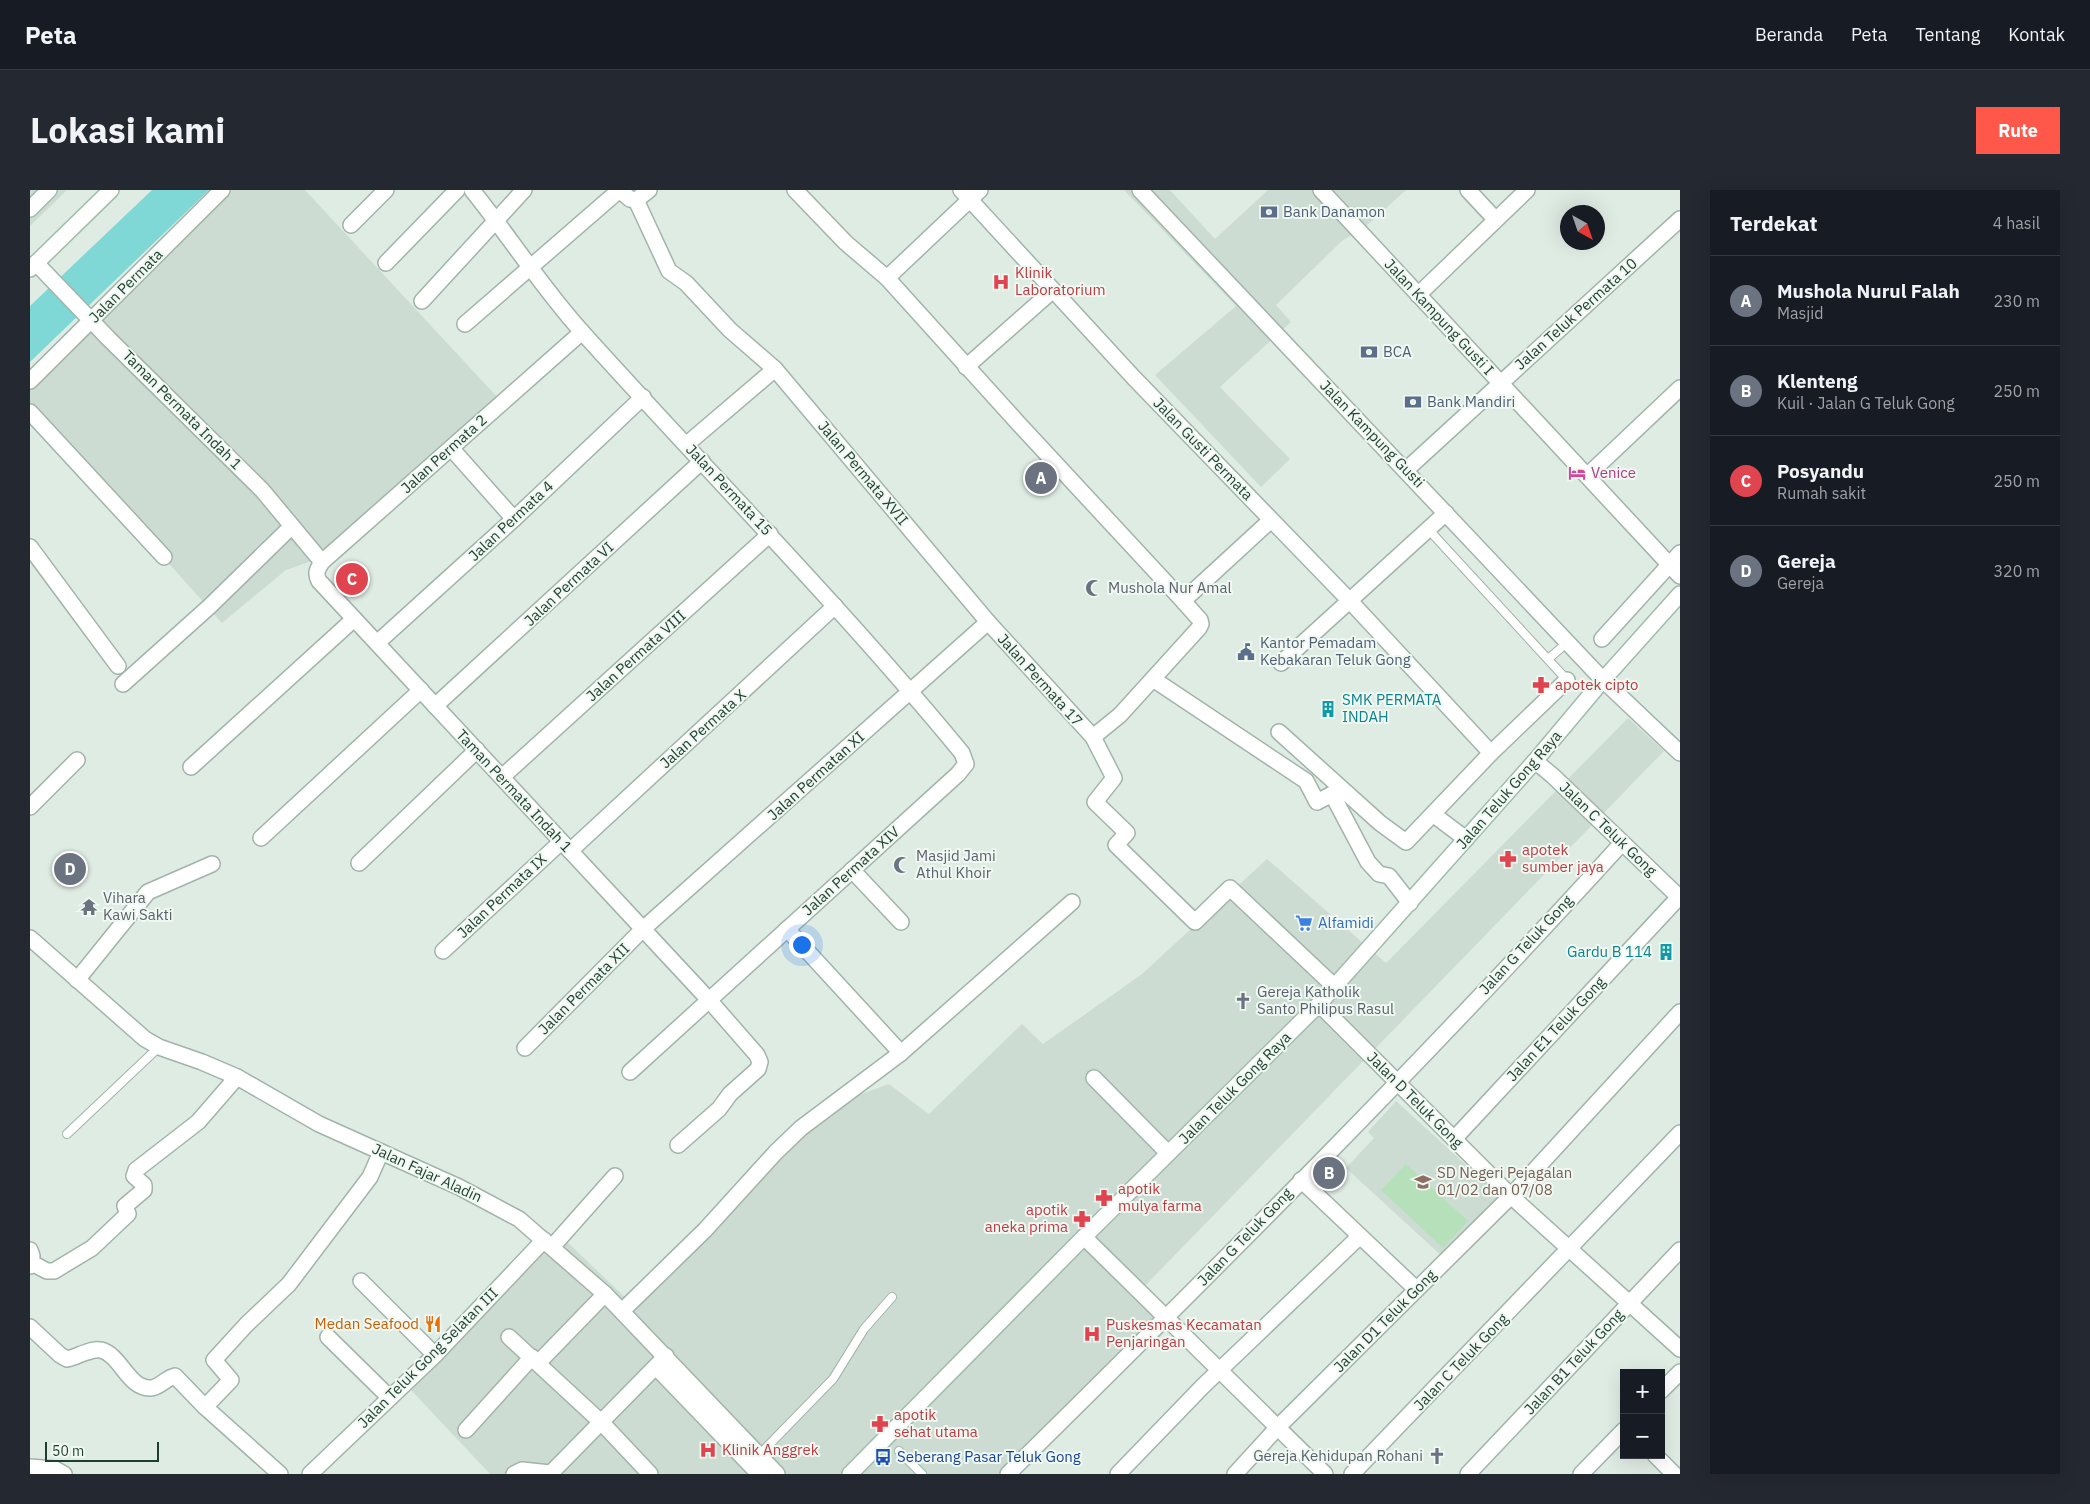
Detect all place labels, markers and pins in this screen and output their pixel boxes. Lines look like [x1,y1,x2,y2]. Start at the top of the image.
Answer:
bank icon: Bank Danamon [1259,202,1279,222]
place label: Bank Danamon [1283,202,1385,221]
place label: Klinik Laboratorium [1015,263,1106,299]
hospital icon: Klinik Laboratorium [991,272,1011,292]
bank icon: BCA [1359,342,1379,362]
place label: BCA [1383,342,1412,361]
bank icon: Bank Mandiri [1403,392,1423,412]
place label: Bank Mandiri [1427,392,1515,411]
pin: A [1025,459,1057,497]
hotel icon: Venice [1567,463,1587,483]
place label: Venice [1591,463,1636,482]
pin: C [336,560,368,598]
mosque icon: Mushola Nur Amal [1084,578,1104,598]
place label: Mushola Nur Amal [1108,578,1232,597]
place label: Kantor Pemadam Kebakaran Teluk Gong [1260,633,1411,669]
public building icon: Kantor Pemadam Kebakaran Teluk Gong [1236,642,1256,662]
pharmacy icon: apotek cipto [1531,675,1551,695]
place label: apotek cipto [1555,675,1639,694]
place label: SMK PERMATA INDAH [1342,690,1442,726]
building icon: SMK PERMATA INDAH [1318,699,1338,719]
place label: apotek sumber jaya [1522,840,1604,876]
place label: Masjid Jami Athul Khoir [916,846,996,882]
pharmacy icon: apotek sumber jaya [1498,849,1518,869]
pin: D [54,850,86,888]
mosque icon: Masjid Jami Athul Khoir [892,855,912,875]
place label: Vihara Kawi Sakti [103,888,173,924]
temple icon: Vihara Kawi Sakti [79,897,99,917]
supermarket icon: Alfamidi [1294,913,1314,933]
place label: Alfamidi [1318,913,1374,932]
place label: Gardu B 114 [1567,942,1652,961]
building icon: Gardu B 114 [1656,942,1676,962]
place label: Gereja Katholik Santo Philipus Rasul [1257,982,1394,1018]
church icon: Gereja Katholik Santo Philipus Rasul [1233,991,1253,1011]
pin: B [1313,1154,1345,1192]
place label: SD Negeri Pejagalan 01/02 dan 07/08 [1437,1163,1572,1199]
school or university icon: SD Negeri Pejagalan 01/02 dan 07/08 [1413,1172,1433,1192]
place label: apotik mulya farma [1118,1179,1202,1215]
pharmacy icon: apotik mulya farma [1094,1188,1114,1208]
place label: apotik aneka prima [985,1200,1068,1236]
pharmacy icon: apotik aneka prima [1072,1209,1092,1229]
place label: Medan Seafood [315,1314,419,1333]
restaurant icon: Medan Seafood [423,1314,443,1334]
place label: Puskesmas Kecamatan Penjaringan [1106,1315,1262,1351]
hospital icon: Puskesmas Kecamatan Penjaringan [1082,1324,1102,1344]
place label: apotik sehat utama [894,1405,978,1441]
pharmacy icon: apotik sehat utama [870,1414,890,1434]
hospital icon: Klinik Anggrek [698,1440,718,1460]
place label: Klinik Anggrek [722,1440,819,1459]
place label: Gereja Kehidupan Rohani [1253,1446,1423,1465]
church icon: Gereja Kehidupan Rohani [1427,1446,1447,1466]
bus stop icon: Seberang Pasar Teluk Gong [873,1447,893,1467]
place label: Seberang Pasar Teluk Gong [897,1447,1081,1466]

